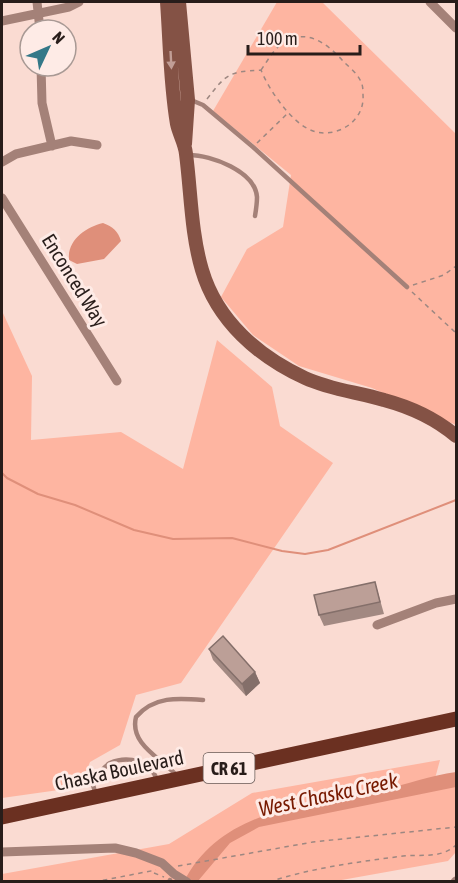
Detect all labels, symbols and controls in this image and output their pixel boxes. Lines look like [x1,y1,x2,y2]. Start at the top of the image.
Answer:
north arrow [18,18,78,78]
scale bar [248,18,360,56]
text: N [49,28,69,47]
text: 100 m [257,28,298,49]
one-way arrow [166,50,175,69]
street label: Enconced Way [37,229,113,331]
street label: Chaska Boulevard [52,745,186,795]
road number: CR 61 [204,753,254,783]
water label: West Chaska Creek [256,767,401,820]

